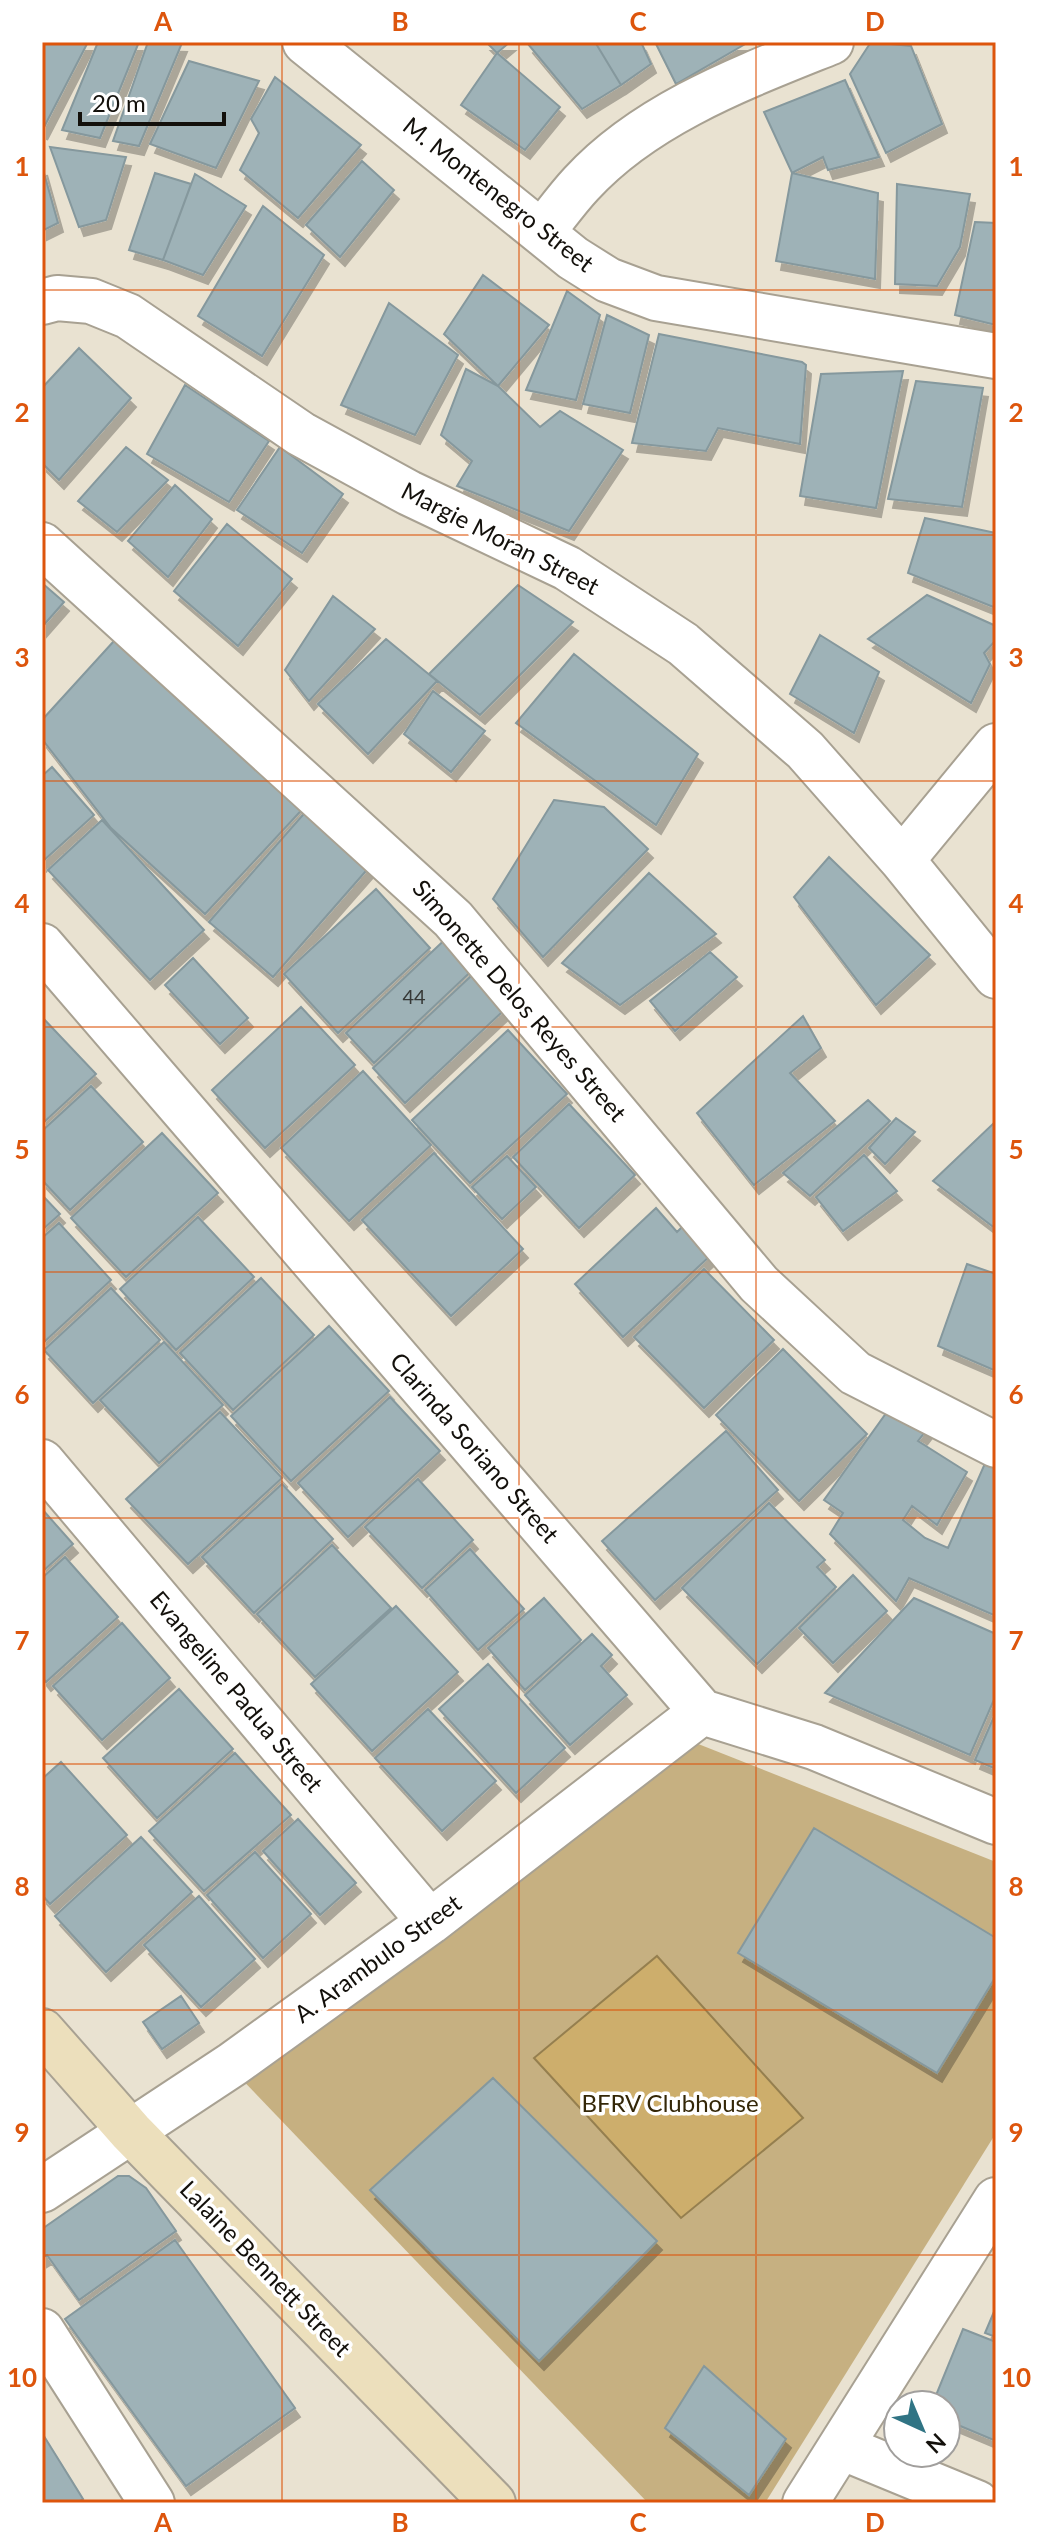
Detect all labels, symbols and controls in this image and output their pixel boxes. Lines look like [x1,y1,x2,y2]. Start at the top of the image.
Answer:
text: A [153,5,173,37]
text: B [391,5,409,37]
text: C [629,5,647,37]
text: D [865,5,885,37]
scale bar [80,76,224,126]
text: 20 m [92,88,146,117]
street label: M. Montenegro Street [398,110,600,277]
text: 1 [14,150,30,182]
text: 1 [1008,150,1024,182]
text: 2 [14,396,30,428]
text: 2 [1008,396,1024,428]
street label: Margie Moran Street [397,475,605,600]
text: 3 [14,641,30,673]
text: 3 [1008,641,1024,673]
street label: Simonette Delos Reyes Street [407,873,633,1127]
text: 4 [14,887,30,919]
text: 4 [1008,887,1024,919]
house number: 44 [402,984,426,1008]
text: 5 [14,1133,30,1165]
text: 5 [1008,1133,1024,1165]
street label: Clarinda Soriano Street [385,1346,566,1548]
text: 6 [14,1378,30,1410]
text: 6 [1008,1378,1024,1410]
street label: Evangeline Padua Street [145,1585,330,1798]
text: 7 [14,1624,30,1656]
text: 7 [1008,1624,1024,1656]
text: 8 [14,1870,30,1902]
text: 8 [1008,1870,1024,1902]
street label: A. Arambulo Street [288,1887,466,2028]
park label: BFRV Clubhouse [581,2088,759,2117]
text: 9 [14,2116,30,2148]
text: 9 [1008,2116,1024,2148]
street label: Lalaine Bennett Street [175,2174,358,2362]
text: 10 [7,2361,37,2393]
text: 10 [1001,2361,1031,2393]
north arrow [882,2389,962,2469]
text: N [921,2428,952,2459]
text: A [153,2506,173,2538]
text: B [391,2506,409,2538]
text: C [629,2506,647,2538]
text: D [865,2506,885,2538]

